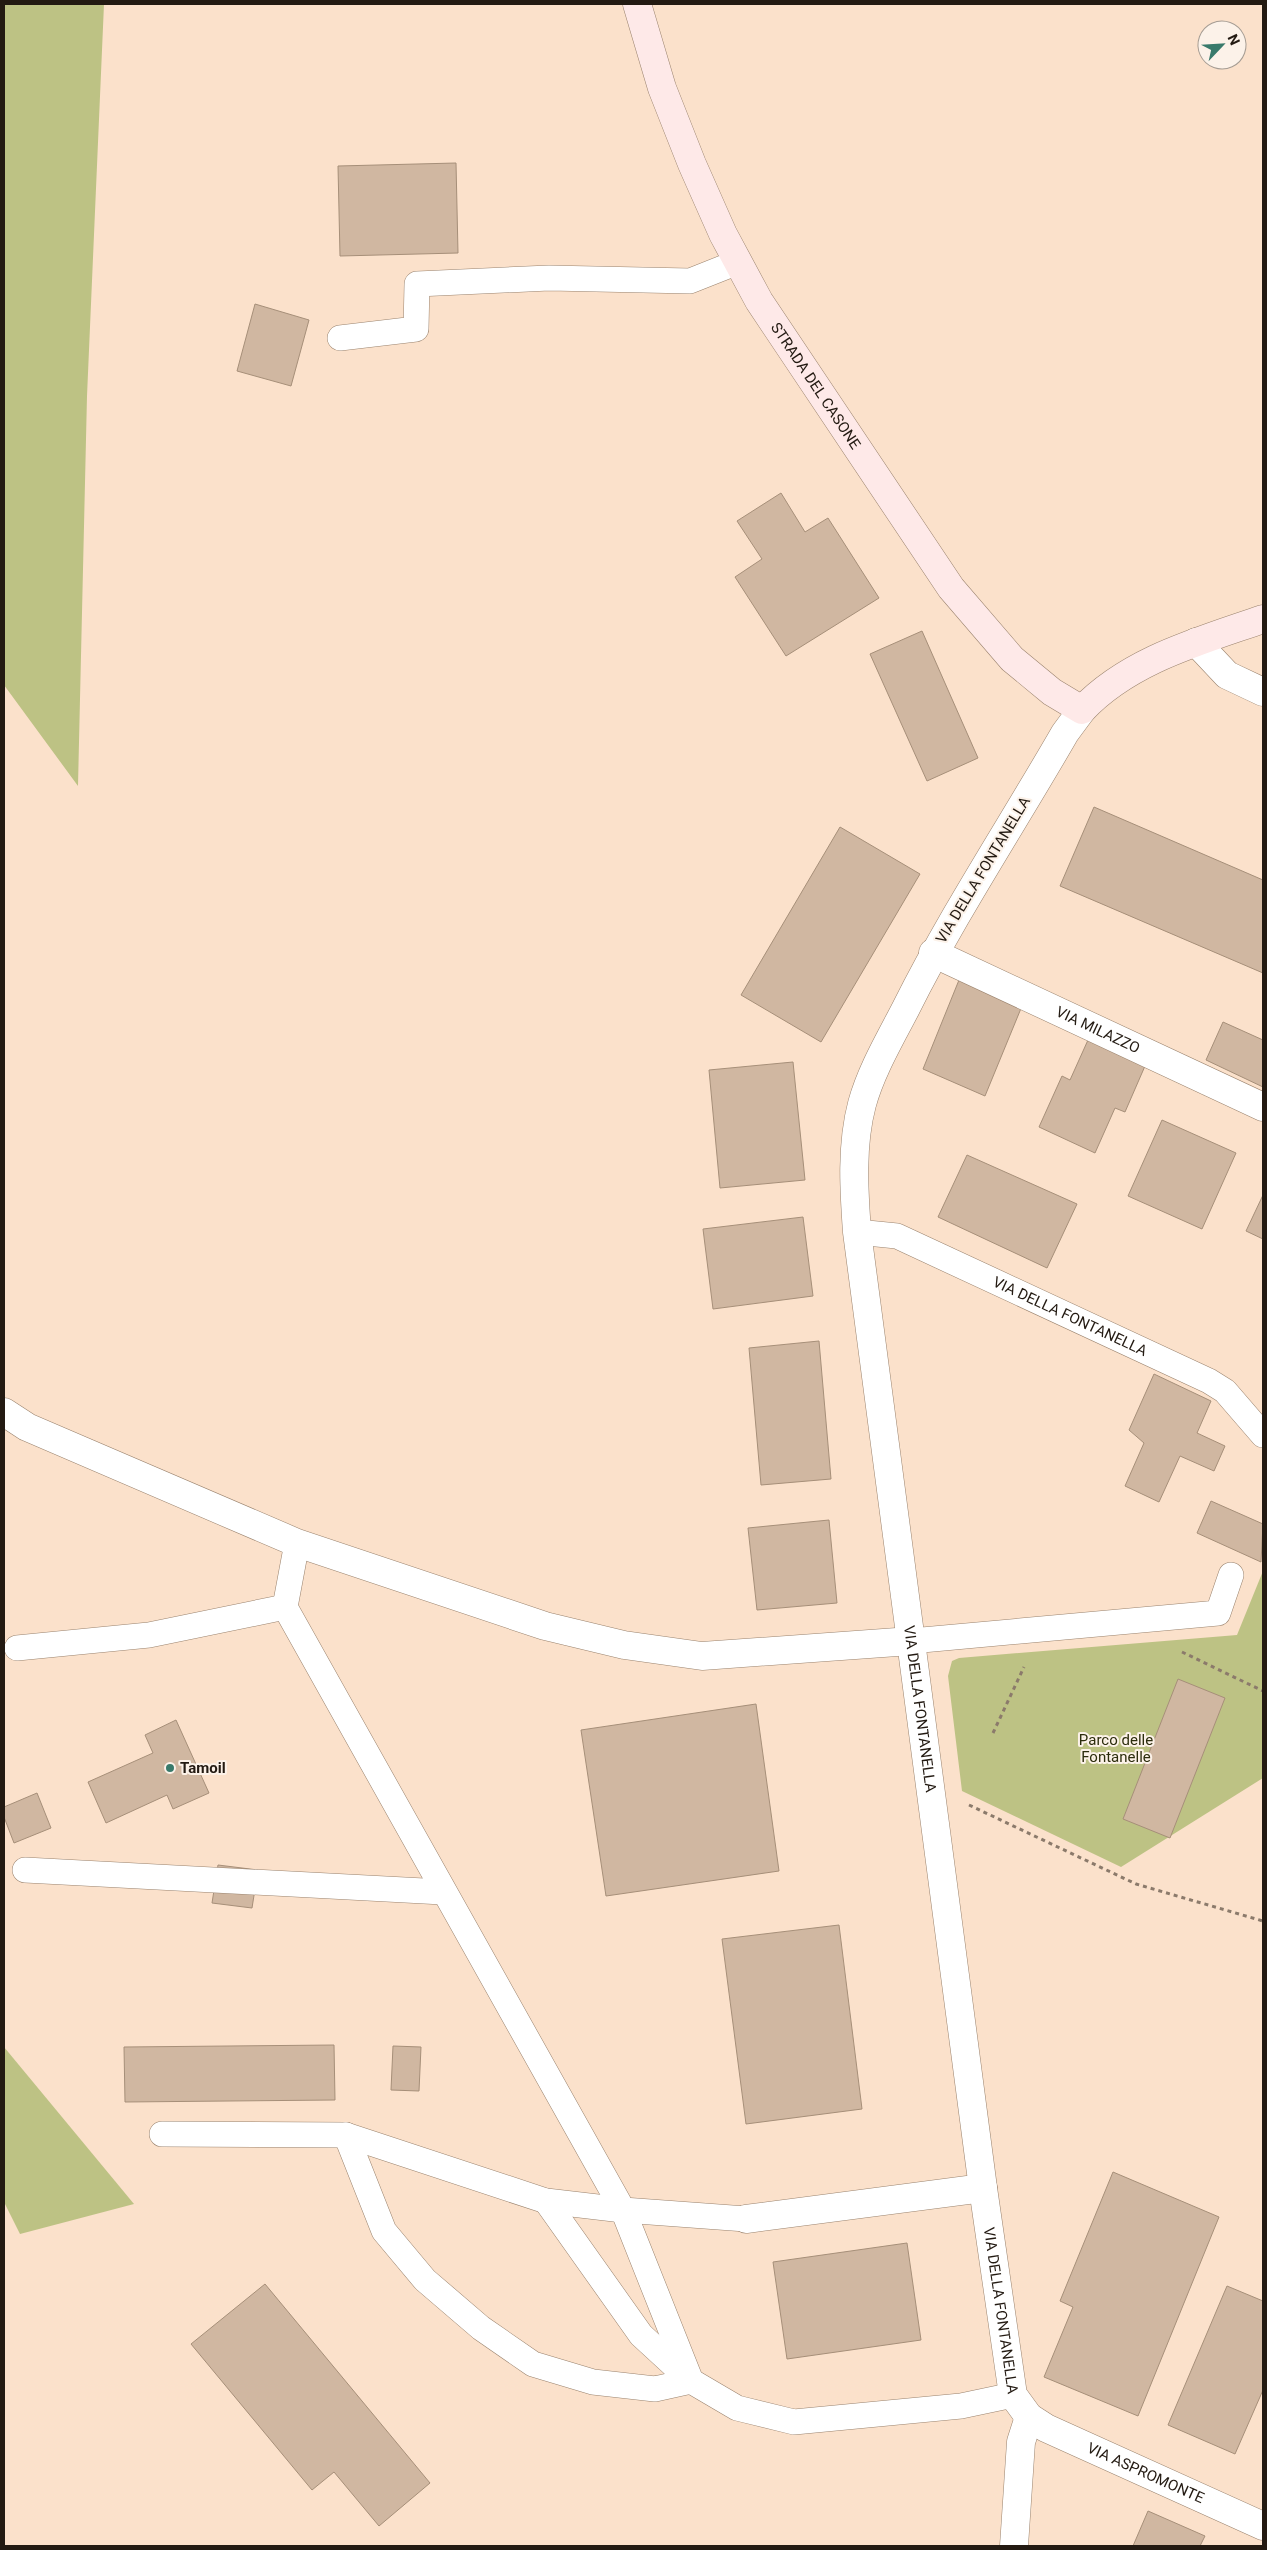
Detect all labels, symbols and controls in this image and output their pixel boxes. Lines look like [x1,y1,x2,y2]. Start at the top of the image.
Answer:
north arrow [1197,20,1247,70]
text: N [1224,32,1243,47]
street label: STRADA DEL CASONE [767,319,865,453]
street label: VIA DELLA FONTANELLA [932,793,1034,947]
street label: VIA MILAZZO [1053,1003,1143,1057]
street label: VIA DELLA FONTANELLA [990,1273,1150,1360]
street label: VIA DELLA FONTANELLA [900,1624,940,1794]
park label: Parco delle Fontanelle [1079,1731,1153,1766]
place label: Tamoil [180,1759,226,1777]
marker: Tamoil [164,1762,176,1774]
street label: VIA DELLA FONTANELLA [980,2226,1022,2395]
street label: VIA ASPROMONTE [1084,2439,1207,2507]

